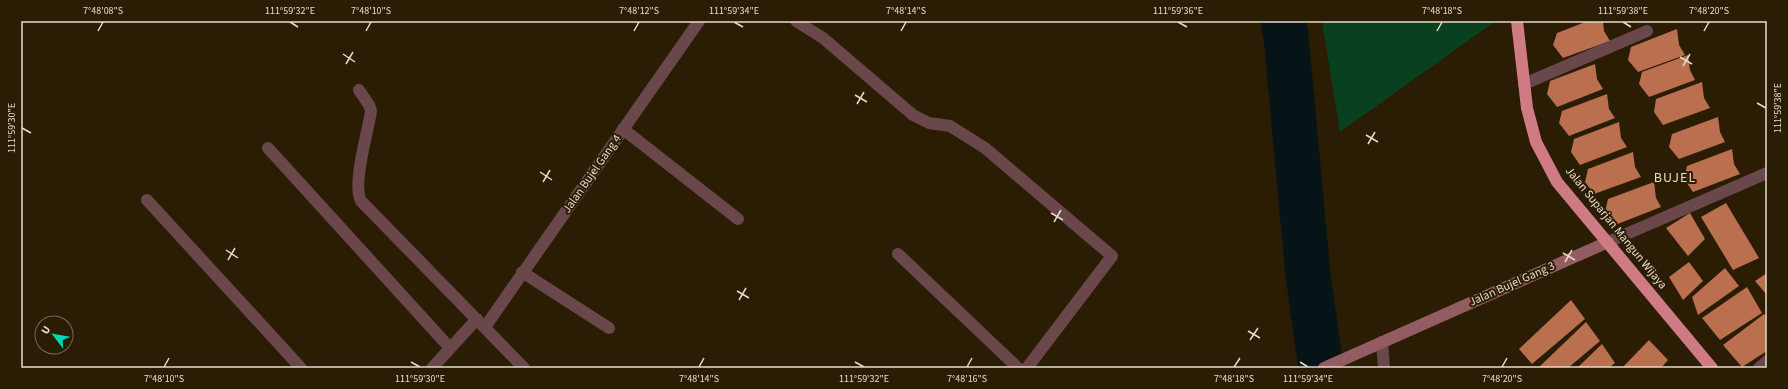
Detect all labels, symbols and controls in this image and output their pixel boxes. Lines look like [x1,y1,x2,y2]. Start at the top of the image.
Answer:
text: 7°48'08"S [83,4,123,18]
text: 111°59'32"E [265,4,315,18]
text: 7°48'10"S [351,4,391,18]
text: 7°48'12"S [619,4,659,18]
text: 111°59'34"E [709,4,759,18]
text: 7°48'14"S [886,4,926,18]
text: 111°59'36"E [1153,4,1203,18]
text: 7°48'18"S [1422,4,1462,18]
text: 111°59'38"E [1598,4,1648,18]
text: 7°48'20"S [1689,4,1729,18]
text: 111°59'38"E [1771,83,1785,133]
text: 111°59'30"E [5,103,19,153]
street label: Jalan Bujel Gang 4 [559,131,625,217]
street label: Jalan Suparjan Mangun Wijaya [1561,163,1671,293]
district label: BUJEL [1654,168,1696,188]
street label: Jalan Bujel Gang 3 [1466,257,1558,311]
north arrow [34,315,74,355]
text: U [38,323,54,337]
text: 7°48'10"S [144,372,184,386]
text: 111°59'30"E [395,372,445,386]
text: 7°48'14"S [679,372,719,386]
text: 111°59'32"E [839,372,889,386]
text: 7°48'16"S [947,372,987,386]
text: 7°48'18"S [1214,372,1254,386]
text: 111°59'34"E [1283,372,1333,386]
text: 7°48'20"S [1482,372,1522,386]

